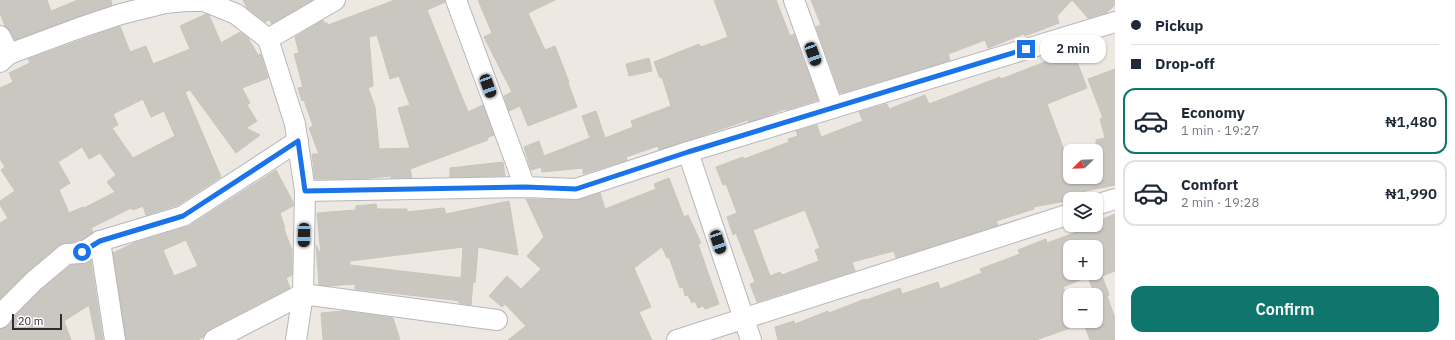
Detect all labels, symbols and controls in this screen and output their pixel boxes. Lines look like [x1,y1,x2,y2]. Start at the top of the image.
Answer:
text: Pickup [1155,16,1203,35]
callout: 2 min [1040,35,1106,63]
route end [1017,40,1035,58]
text: 2 min [1056,40,1090,57]
car [803,41,823,67]
text: Drop-off [1155,54,1215,73]
car [478,73,498,99]
icon: car [1133,103,1169,139]
text: Economy [1181,103,1245,122]
text: ₦1,480 [1385,112,1437,131]
text: 1 min · 19:27 [1181,122,1259,139]
north arrow [1063,144,1103,184]
map controls [1063,144,1103,328]
icon: car [1133,175,1169,211]
text: Comfort [1181,175,1238,194]
text: ₦1,990 [1385,184,1437,203]
button: layers [1063,192,1103,232]
text: 2 min · 19:28 [1181,194,1259,211]
car [298,223,310,247]
car [709,229,727,255]
button: + [1063,240,1103,280]
route start [73,243,91,261]
button: Confirm [1131,286,1439,332]
button: − [1063,288,1103,328]
scale bar [12,312,62,331]
text: 20 m [18,314,43,328]

